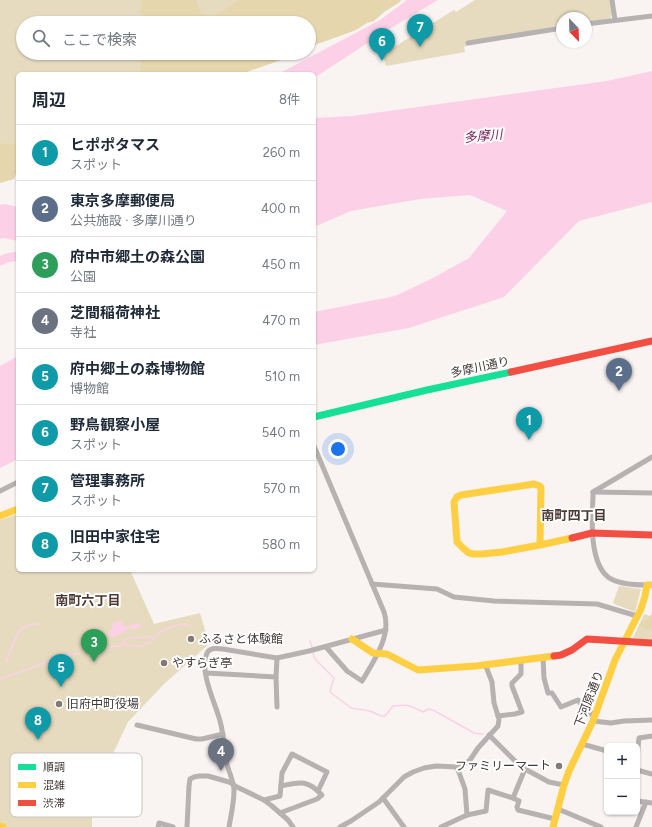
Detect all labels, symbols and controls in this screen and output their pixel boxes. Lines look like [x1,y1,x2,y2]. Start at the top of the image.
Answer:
north arrow [556,12,592,48]
pin: 7 [407,14,433,47]
search box [16,16,316,60]
icon: search [30,27,52,49]
pin: 6 [369,28,395,61]
text: ここで検索 [62,31,137,49]
text: 周辺 [32,90,66,110]
text: 8件 [279,92,300,107]
water label: 多摩川 [463,127,505,145]
text: ヒポポタマス [70,136,160,154]
text: 1 [42,145,48,160]
text: 260 m [263,145,300,160]
text: スポット [70,157,122,172]
text: 東京多摩郵便局 [70,192,175,210]
text: 2 [41,201,49,216]
text: 400 m [261,201,300,216]
text: 公共施設 · 多摩川通り [70,213,197,228]
text: 府中市郷土の森公園 [70,248,205,266]
text: 3 [41,257,49,272]
text: 450 m [262,257,300,272]
text: 公園 [70,269,96,284]
text: 芝間稲荷神社 [70,304,160,322]
text: 4 [41,313,49,328]
text: 470 m [262,313,300,328]
text: 寺社 [70,325,96,340]
street label: 多摩川通り [449,354,511,380]
pin: 2 [606,358,632,391]
text: 府中郷土の森博物館 [70,360,205,378]
text: 5 [41,369,49,384]
text: 510 m [265,369,300,384]
text: 博物館 [70,381,109,396]
pin: 1 [516,407,542,440]
text: 野鳥観察小屋 [70,416,160,434]
text: 6 [41,425,49,440]
text: 540 m [262,425,300,440]
text: スポット [70,437,122,452]
your location [328,439,348,459]
text: 管理事務所 [70,472,145,490]
text: 7 [41,481,49,496]
text: 570 m [263,481,300,496]
text: スポット [70,493,122,508]
district label: 南町四丁目 [541,508,607,523]
text: 旧田中家住宅 [70,528,160,546]
text: 8 [41,537,49,552]
text: 580 m [262,537,300,552]
text: スポット [70,549,122,564]
district label: 南町六丁目 [55,593,121,608]
pin: 3 [81,629,107,662]
place label: ふるさと体験館 [199,632,283,646]
marker: ふるさと体験館 [186,634,196,644]
pin: 5 [48,654,74,687]
place label: やすらぎ亭 [172,656,232,670]
marker: やすらぎ亭 [159,658,169,668]
street label: 下河原通り [572,668,606,730]
place label: 旧府中町役場 [67,697,139,711]
marker: 旧府中町役場 [54,699,64,709]
pin: 8 [25,707,51,740]
pin: 4 [208,738,234,771]
map controls [604,743,640,815]
button: + [604,743,640,779]
legend [10,753,142,817]
place label: ファミリーマート [455,759,551,773]
text: 順調 [43,761,65,774]
marker: ファミリーマート [554,761,564,771]
text: 混雑 [43,779,65,792]
button: − [604,779,640,815]
text: 渋滞 [43,797,65,810]

